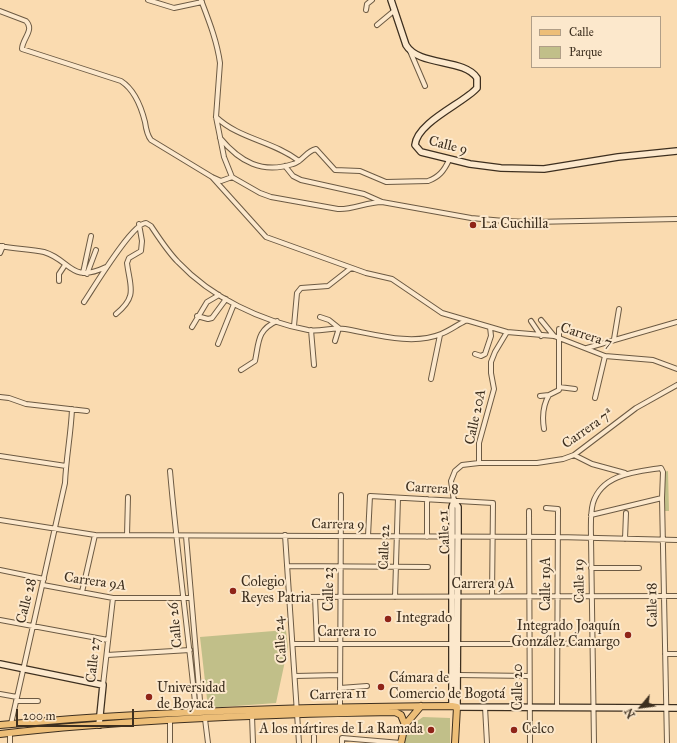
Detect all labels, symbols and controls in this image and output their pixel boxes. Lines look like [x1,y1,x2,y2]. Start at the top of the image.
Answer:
legend [531,16,661,68]
text: Calle [569,25,594,39]
text: Parque [569,45,602,59]
street label: Calle 9 [427,133,469,159]
place label: La Cuchilla [481,217,548,233]
marker: La Cuchilla [468,220,478,230]
street label: Carrera 7 [558,320,614,352]
street label: Calle 20A [462,388,490,446]
street label: Carrera 7ª [559,405,617,453]
street label: Carrera 8 [405,479,459,499]
street label: Calle 21 [435,509,455,555]
street label: Carrera 9 [311,516,365,534]
street label: Calle 22 [376,524,394,570]
street label: Calle 19A [539,557,555,611]
street label: Calle 19 [571,558,589,604]
street label: Calle 23 [322,567,338,611]
street label: Carrera 9A [63,569,127,595]
place label: Colegio Reyes Patria [241,575,311,608]
street label: Calle 28 [13,577,41,625]
street label: Carrera 9A [452,577,514,593]
street label: Calle 18 [644,582,662,628]
marker: Colegio Reyes Patria [228,586,238,596]
street label: Calle 26 [165,601,187,649]
place label: Integrado [396,611,452,627]
marker: Integrado [383,614,393,624]
street label: Calle 24 [271,616,291,664]
place label: Integrado Joaquín González Camargo [512,619,620,652]
street label: Carrera 10 [317,625,377,641]
marker: Integrado Joaquín González Camargo [623,630,633,640]
street label: Calle 27 [83,636,105,684]
street label: Calle 20 [511,664,527,710]
place label: Cámara de Comercio de Bogotá [389,671,505,704]
place label: Universidad de Boyacá [157,681,225,714]
marker: Cámara de Comercio de Bogotá [376,682,386,692]
street label: Carrera 11 [309,686,367,704]
north arrow [621,687,661,727]
marker: Universidad de Boyacá [144,692,154,702]
scale bar [18,701,136,727]
text: N [622,706,638,720]
text: 200 m [23,709,56,723]
place label: A los mártires de La Ramada [259,722,423,738]
place label: Celco [522,722,554,738]
marker: A los mártires de La Ramada [426,725,436,735]
marker: Celco [509,725,519,735]

